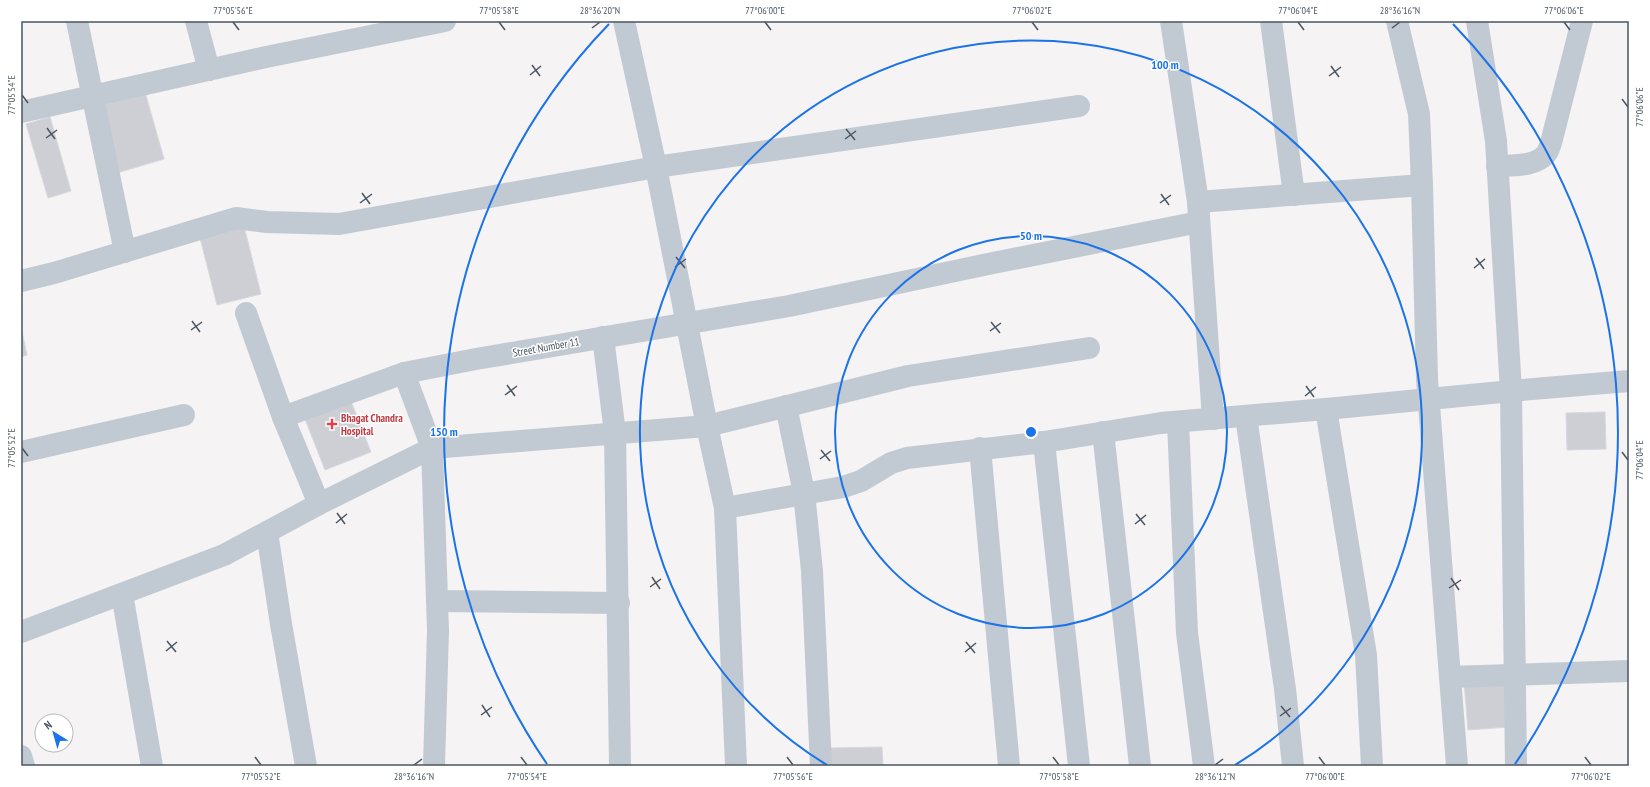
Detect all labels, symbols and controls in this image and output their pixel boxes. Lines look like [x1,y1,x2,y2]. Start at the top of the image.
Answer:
text: 77°05'56"E [213,4,253,17]
text: 77°05'58"E [479,4,519,17]
text: 28°36'20"N [580,4,620,17]
text: 77°06'00"E [745,4,785,17]
text: 77°06'02"E [1012,4,1052,17]
text: 77°06'04"E [1278,4,1318,17]
text: 28°36'16"N [1380,4,1420,17]
text: 77°06'06"E [1544,4,1584,17]
text: 100 m [1151,57,1179,72]
text: 77°05'54"E [5,75,18,115]
text: 77°06'06"E [1633,87,1646,127]
text: 50 m [1020,228,1042,243]
street label: Street Number 11 [512,334,581,360]
place label: Bhagat Chandra Hospital [341,411,403,438]
marker: Bhagat Chandra Hospital [326,418,338,430]
text: 150 m [430,424,458,439]
centre of rings [1024,425,1038,439]
text: 77°05'52"E [5,428,18,468]
text: 77°06'04"E [1633,440,1646,480]
north arrow [34,713,74,753]
text: N [41,718,55,732]
text: 77°05'52"E [241,770,281,783]
text: 28°36'16"N [394,770,434,783]
text: 77°05'54"E [507,770,547,783]
text: 77°05'56"E [773,770,813,783]
text: 77°05'58"E [1039,770,1079,783]
text: 28°36'12"N [1195,770,1235,783]
text: 77°06'00"E [1305,770,1345,783]
text: 77°06'02"E [1571,770,1611,783]

